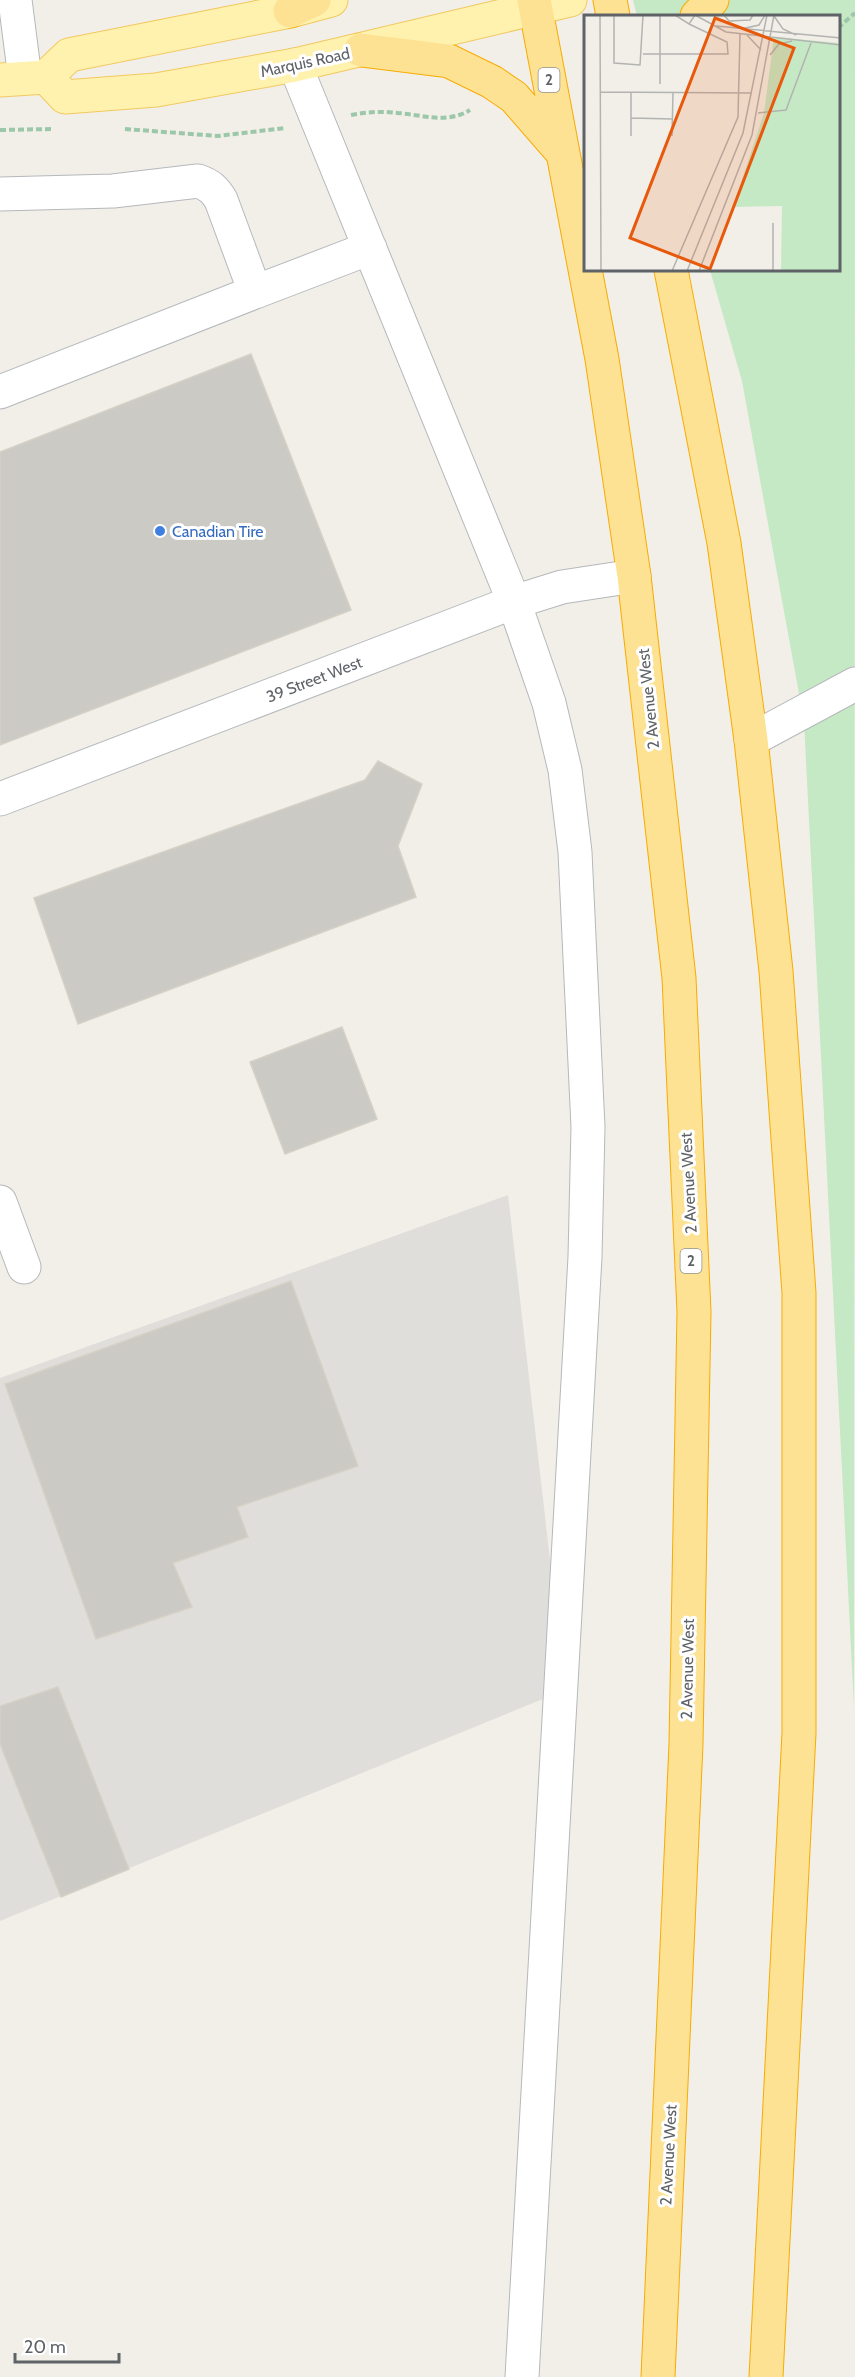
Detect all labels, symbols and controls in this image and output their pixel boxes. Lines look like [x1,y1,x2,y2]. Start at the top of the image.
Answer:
inset map [584,15,840,272]
street label: Marquis Road [259,44,352,81]
road number: 2 [538,68,560,92]
place label: Canadian Tire [172,522,263,541]
marker: Canadian Tire [153,524,167,538]
street label: 2 Avenue West [634,647,663,750]
street label: 39 Street West [264,652,365,706]
street label: 2 Avenue West [676,1131,701,1234]
road number: 2 [680,1249,702,1273]
street label: 2 Avenue West [677,1618,698,1720]
street label: 2 Avenue West [656,2103,681,2206]
scale bar [15,2326,118,2364]
text: 20 m [24,2336,66,2358]

